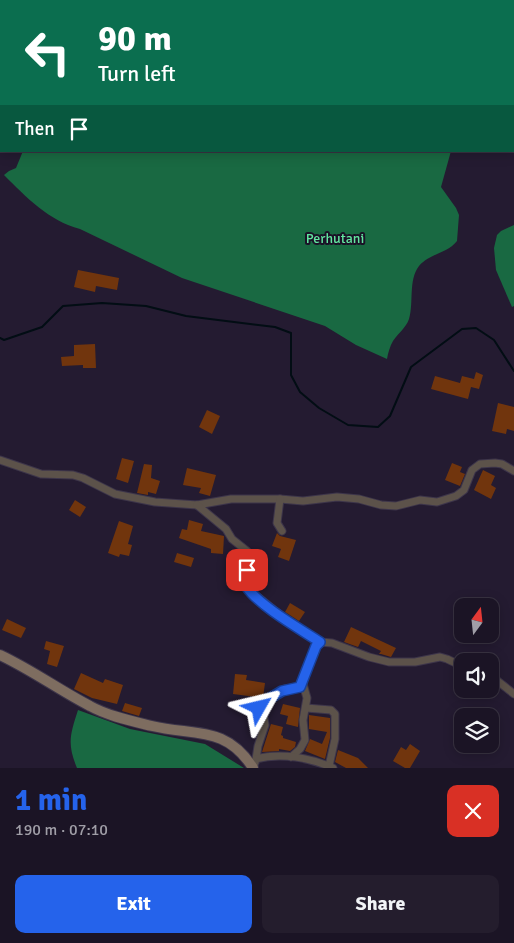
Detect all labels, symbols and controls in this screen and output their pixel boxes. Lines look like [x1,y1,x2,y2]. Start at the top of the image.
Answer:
text: 90 m [98,17,172,60]
icon: left [15,20,80,85]
text: Turn left [98,60,176,87]
icon: arrive [65,115,93,143]
text: Then [15,117,55,141]
park label: Perhutani [306,230,364,247]
pin [226,549,268,591]
icon: arrive [233,556,261,584]
north arrow [454,598,499,642]
map controls [454,598,499,753]
button: sound [454,653,499,698]
position arrow [232,681,284,733]
button: layers [454,708,499,753]
text: 1 min [15,782,87,819]
button: close [447,785,499,837]
text: 190 m · 07:10 [15,820,108,840]
button: Exit [15,875,252,933]
button: Share [262,875,499,933]

